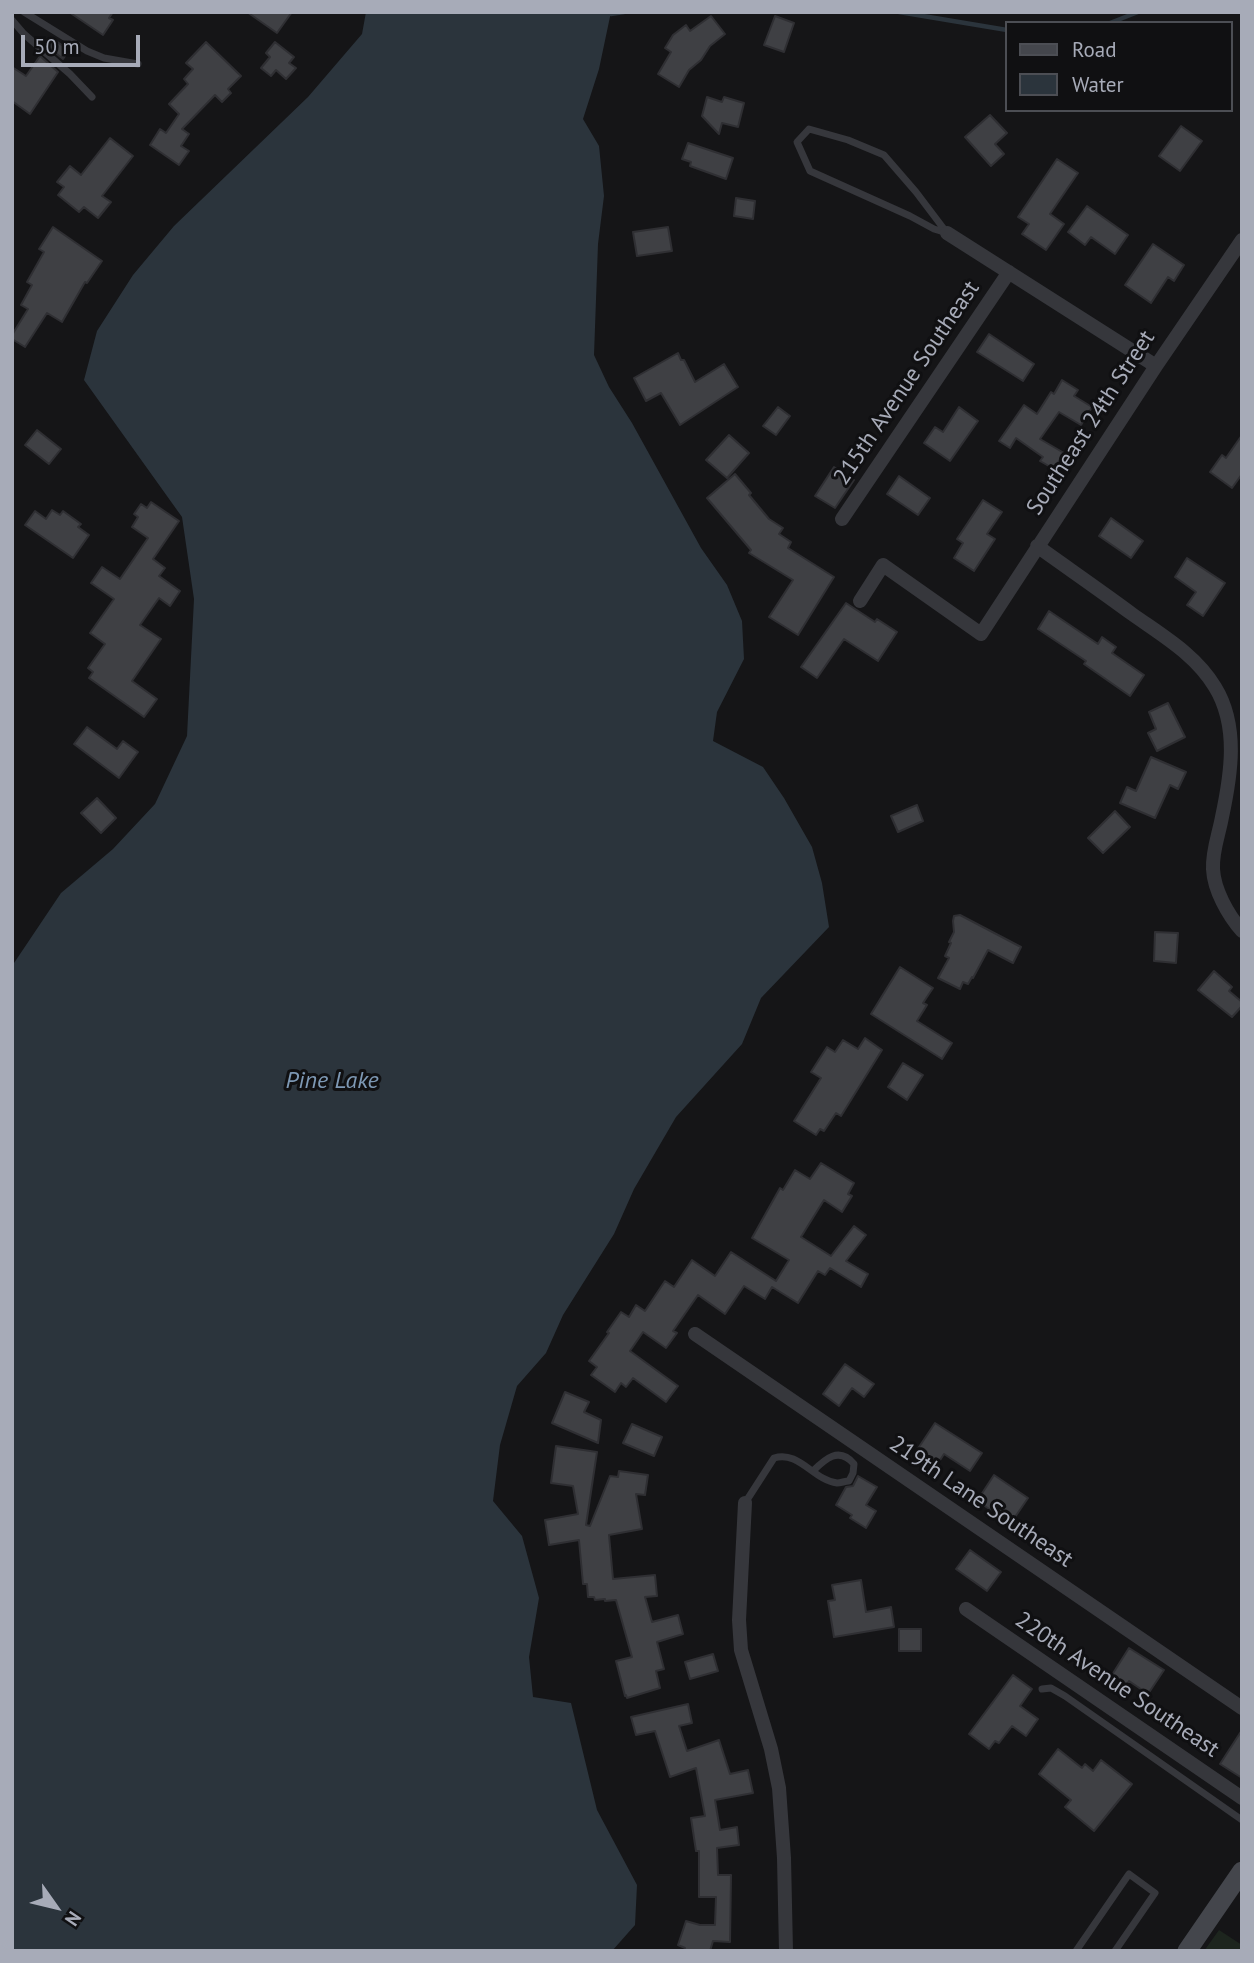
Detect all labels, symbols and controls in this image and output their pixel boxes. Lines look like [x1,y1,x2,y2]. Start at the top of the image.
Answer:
scale bar [24,21,144,65]
legend [1006,21,1233,112]
text: 50 m [34,33,80,60]
text: Road [1072,36,1116,63]
text: Water [1072,71,1124,98]
street label: 215th Avenue Southeast [828,276,986,490]
street label: Southeast 24th Street [1021,326,1161,520]
water label: Pine Lake [286,1067,378,1095]
street label: 219th Lane Southeast [884,1430,1078,1574]
street label: 220th Avenue Southeast [1010,1606,1224,1764]
north arrow [21,1872,91,1942]
text: N [60,1907,87,1931]

